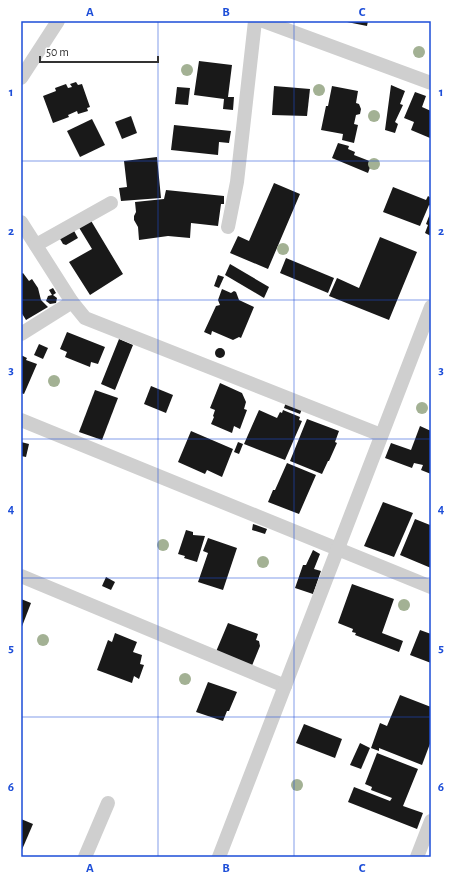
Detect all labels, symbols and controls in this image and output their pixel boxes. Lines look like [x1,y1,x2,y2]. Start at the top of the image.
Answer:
text: A [86,6,94,19]
text: B [222,6,230,19]
text: C [359,6,366,19]
scale bar [40,38,158,64]
text: 50 m [46,46,69,58]
text: 1 [9,86,13,99]
text: 1 [439,86,443,99]
text: 2 [8,225,14,238]
text: 2 [438,225,444,238]
text: 3 [8,364,14,377]
text: 3 [438,364,444,377]
text: 4 [8,503,15,516]
text: 4 [438,503,445,516]
text: 5 [8,642,14,655]
text: 5 [438,642,444,655]
text: 6 [8,781,14,794]
text: 6 [438,781,444,794]
text: A [86,862,94,875]
text: B [222,862,230,875]
text: C [359,862,366,875]

